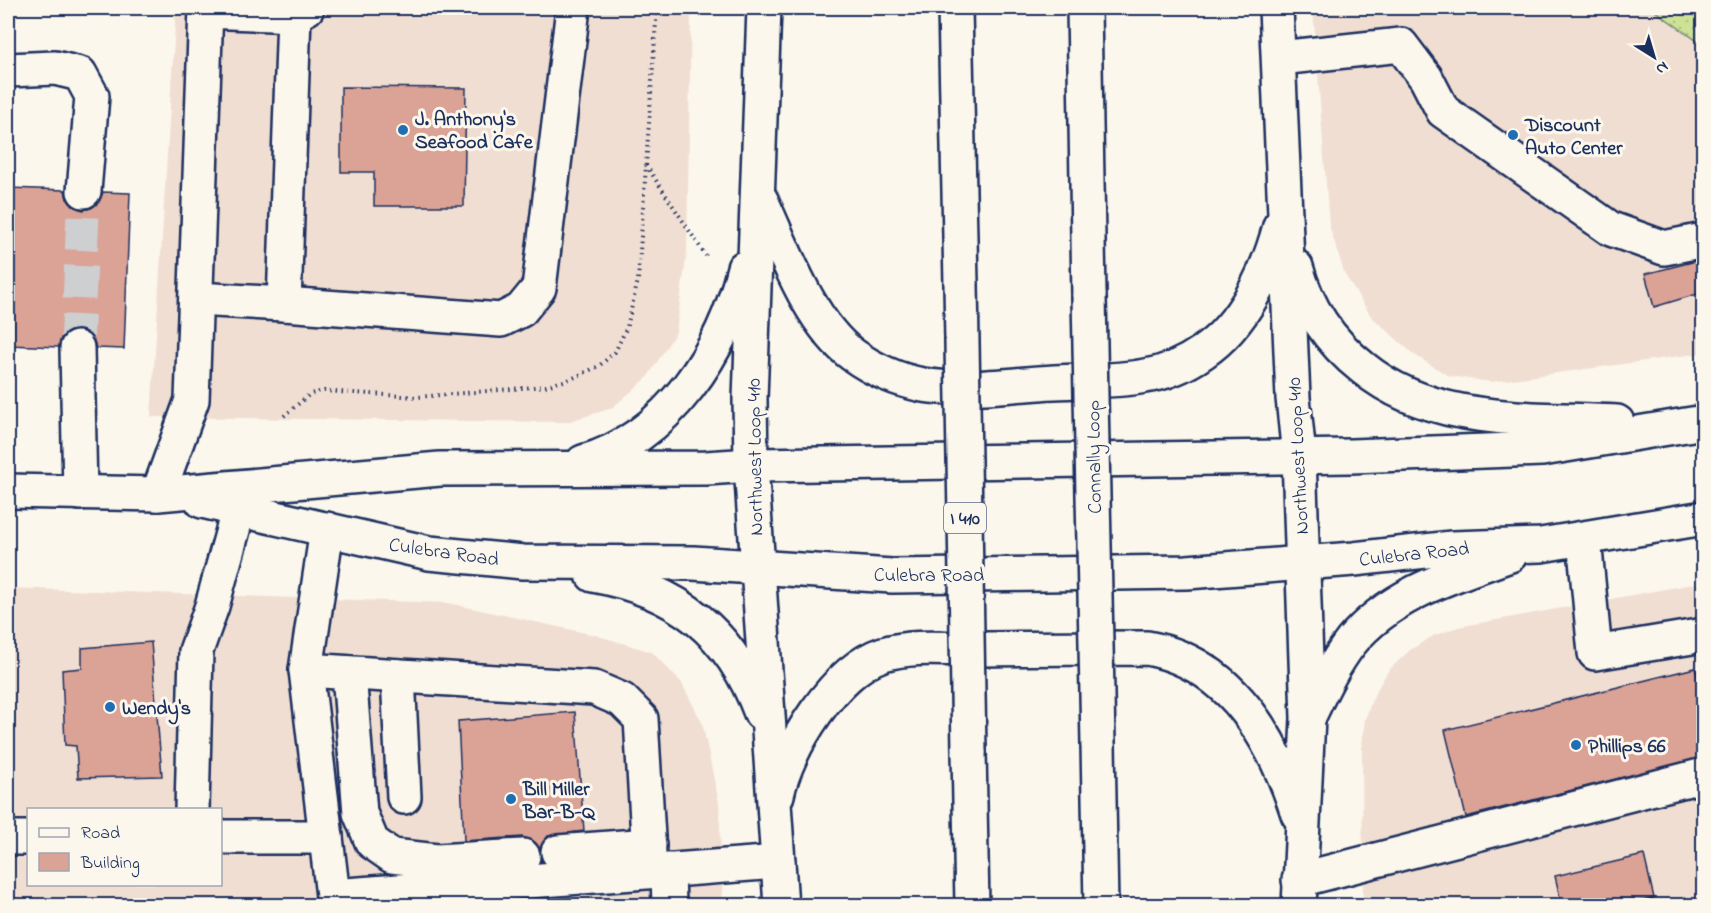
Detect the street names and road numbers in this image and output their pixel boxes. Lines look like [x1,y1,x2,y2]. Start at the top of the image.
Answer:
street label: Northwest Loop 410 [1281,376,1318,535]
street label: Northwest Loop 410 [741,378,772,536]
street label: Connally Loop [1080,400,1111,514]
road number: I 410 [944,503,986,533]
street label: Culebra Road [387,531,501,576]
street label: Culebra Road [1358,535,1471,576]
street label: Culebra Road [874,562,984,591]

